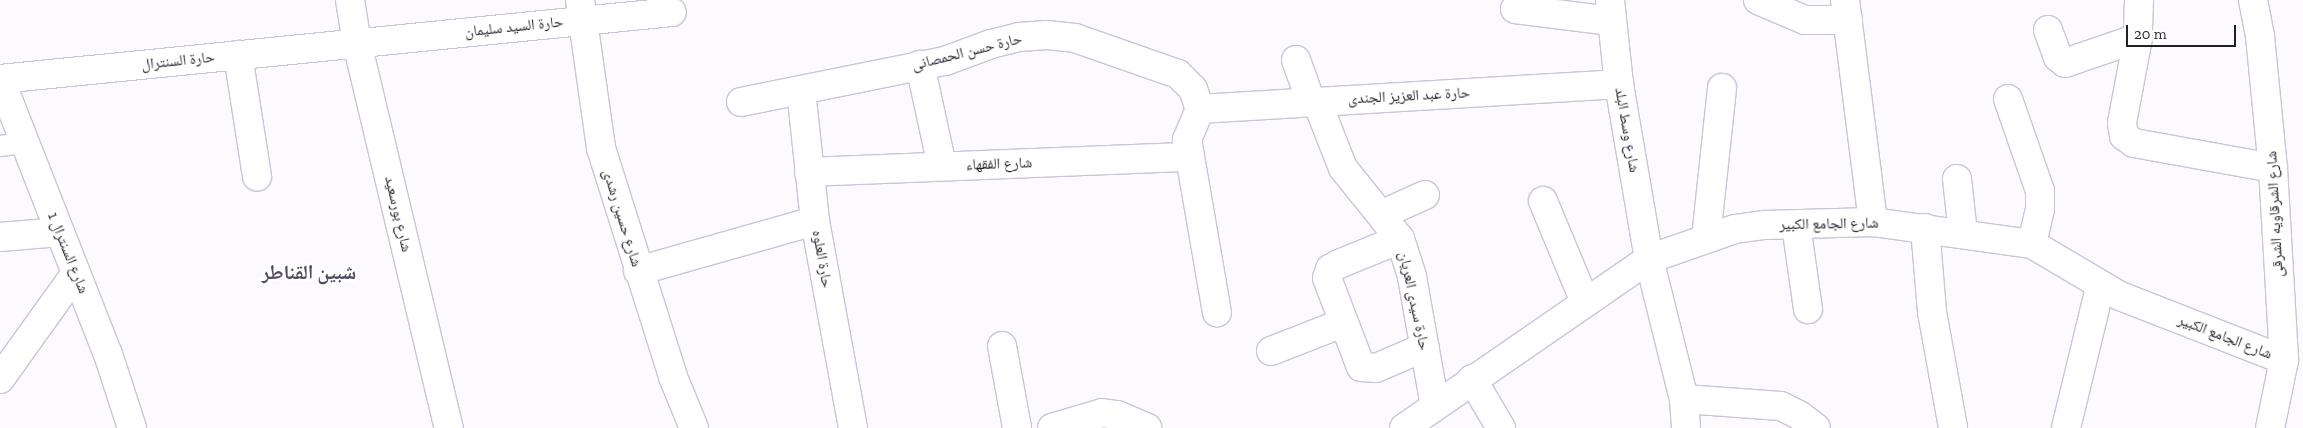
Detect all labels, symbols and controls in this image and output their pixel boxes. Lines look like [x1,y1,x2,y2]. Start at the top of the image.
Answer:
street label: حارة السيد سليمان [464,13,564,41]
scale bar [2128,15,2238,47]
text: 20 m [2134,25,2167,43]
street label: حارة حسن الحمصانى [910,30,1024,74]
street label: حارة السنترال [140,48,216,74]
street label: حارة عبد العزيز الجندى [1347,84,1471,108]
street label: شارع وسط البلد [1611,86,1643,174]
street label: شارع الشرقاويه الشرقى [2263,150,2287,278]
street label: شارع الفقهاء [966,154,1032,174]
street label: شارع حسين رشدى [599,167,645,269]
street label: شارع بورسعيد [381,174,415,254]
street label: شارع السنترال 1 [44,210,92,296]
street label: شارع الجامع الكبير [1779,214,1879,234]
street label: حارة العلوه [808,229,836,289]
street label: حارة سيدى العريان [1395,250,1433,352]
district label: شبين القناطر [262,260,356,284]
street label: شارع الجامع الكبير [2175,311,2275,363]

